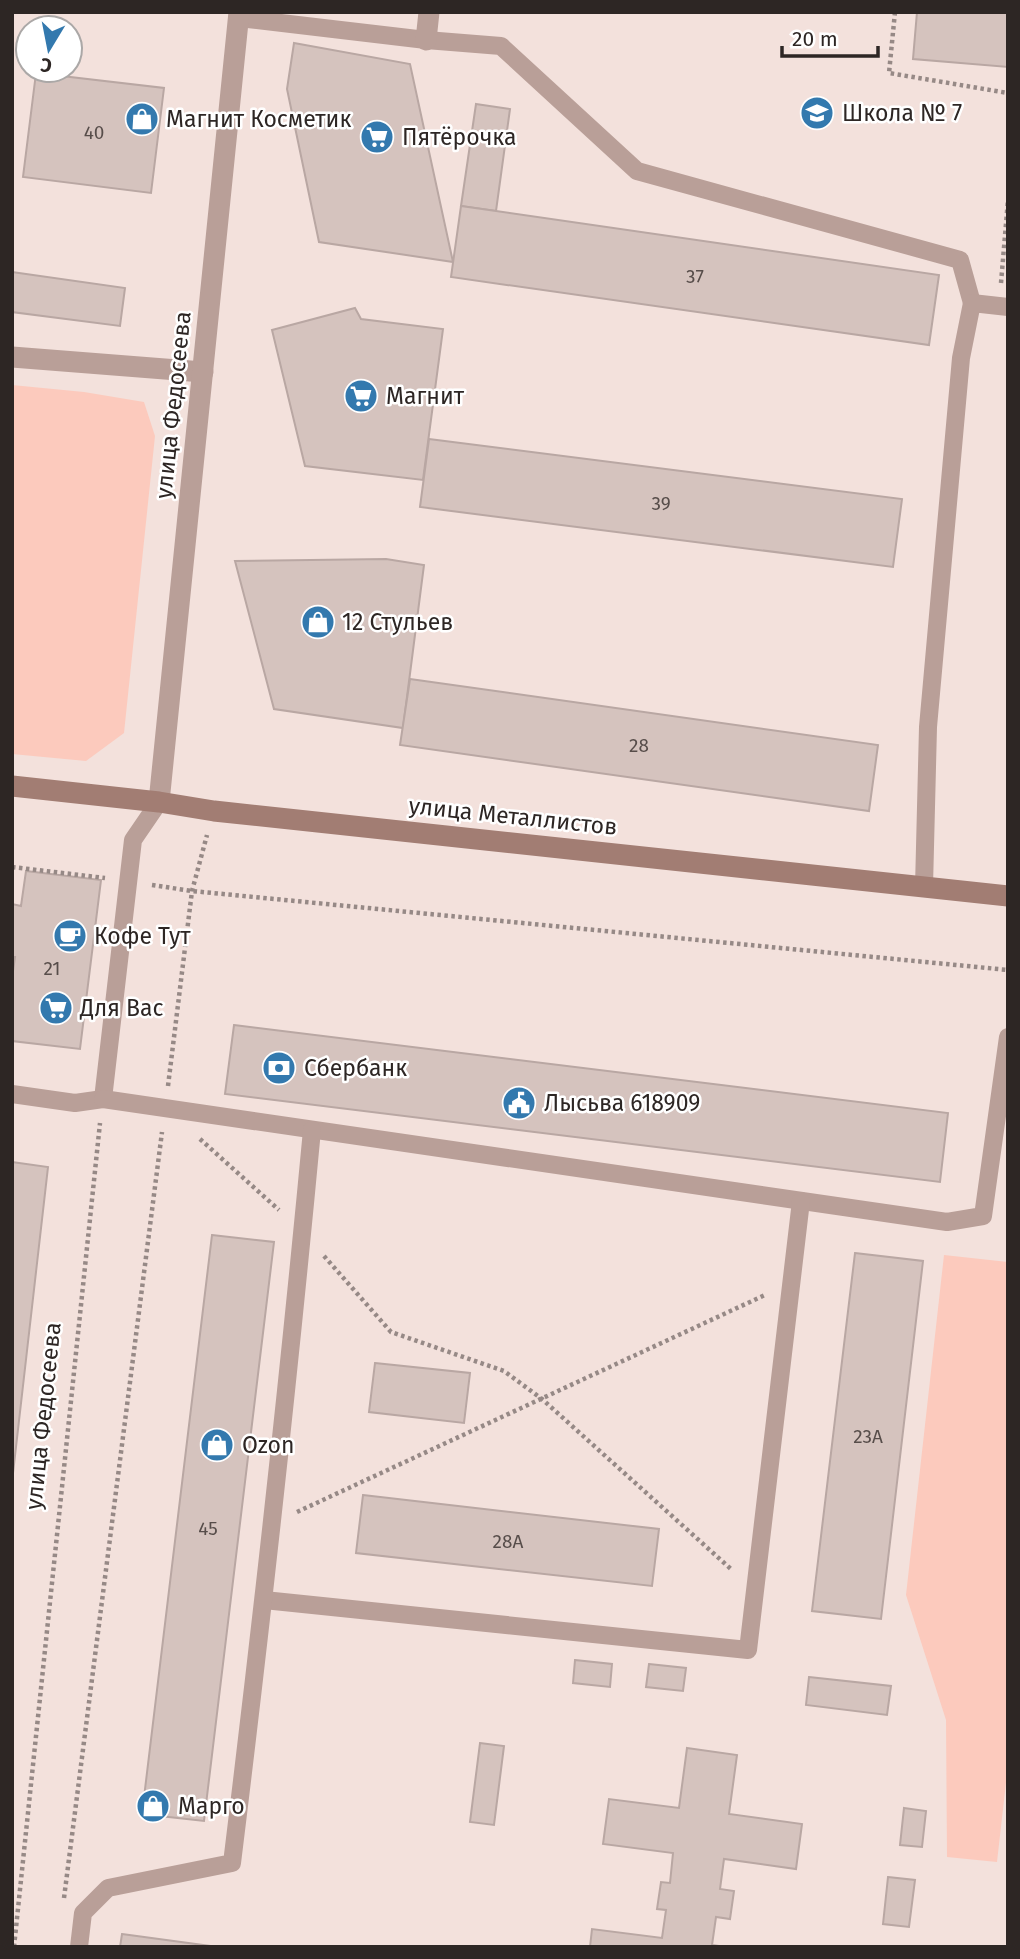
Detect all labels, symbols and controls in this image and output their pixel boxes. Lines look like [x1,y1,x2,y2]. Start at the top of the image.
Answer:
north arrow [14,14,84,84]
scale bar [782,14,878,58]
text: 20 m [792,26,838,52]
text: С [39,53,54,78]
school or university icon: Школа № 7 [798,94,836,132]
place label: Школа № 7 [842,99,962,127]
shop icon: Магнит Косметик [123,100,161,138]
place label: Магнит Косметик [166,105,351,133]
supermarket icon: Пятёрочка [358,118,396,156]
house number: 40 [84,121,104,144]
place label: Пятёрочка [402,123,516,151]
house number: 37 [686,265,704,288]
street label: улица Федосеева [149,310,197,500]
supermarket icon: Магнит [342,377,380,415]
place label: Магнит [386,382,465,410]
house number: 39 [651,492,671,515]
shop icon: 12 Стульев [299,603,337,641]
place label: 12 Стульев [342,608,453,636]
house number: 28 [629,734,649,757]
street label: улица Металлистов [407,791,619,841]
cafe icon: Кофе Тут [51,917,89,955]
place label: Кофе Тут [94,922,191,950]
house number: 21 [43,957,61,980]
supermarket icon: Для Вас [37,989,75,1027]
place label: Для Вас [79,994,164,1022]
bank icon: Сбербанк [260,1049,298,1087]
place label: Сбербанк [304,1054,407,1082]
public building icon: Лысьва 618909 [500,1084,538,1122]
place label: Лысьва 618909 [544,1089,700,1117]
street label: улица Федосеева [19,1321,67,1511]
house number: 23А [853,1425,883,1448]
shop icon: Ozon [198,1426,236,1464]
place label: Ozon [242,1431,295,1459]
house number: 45 [198,1517,218,1540]
house number: 28А [493,1530,523,1553]
shop icon: Марго [134,1787,172,1825]
place label: Марго [178,1792,245,1820]

